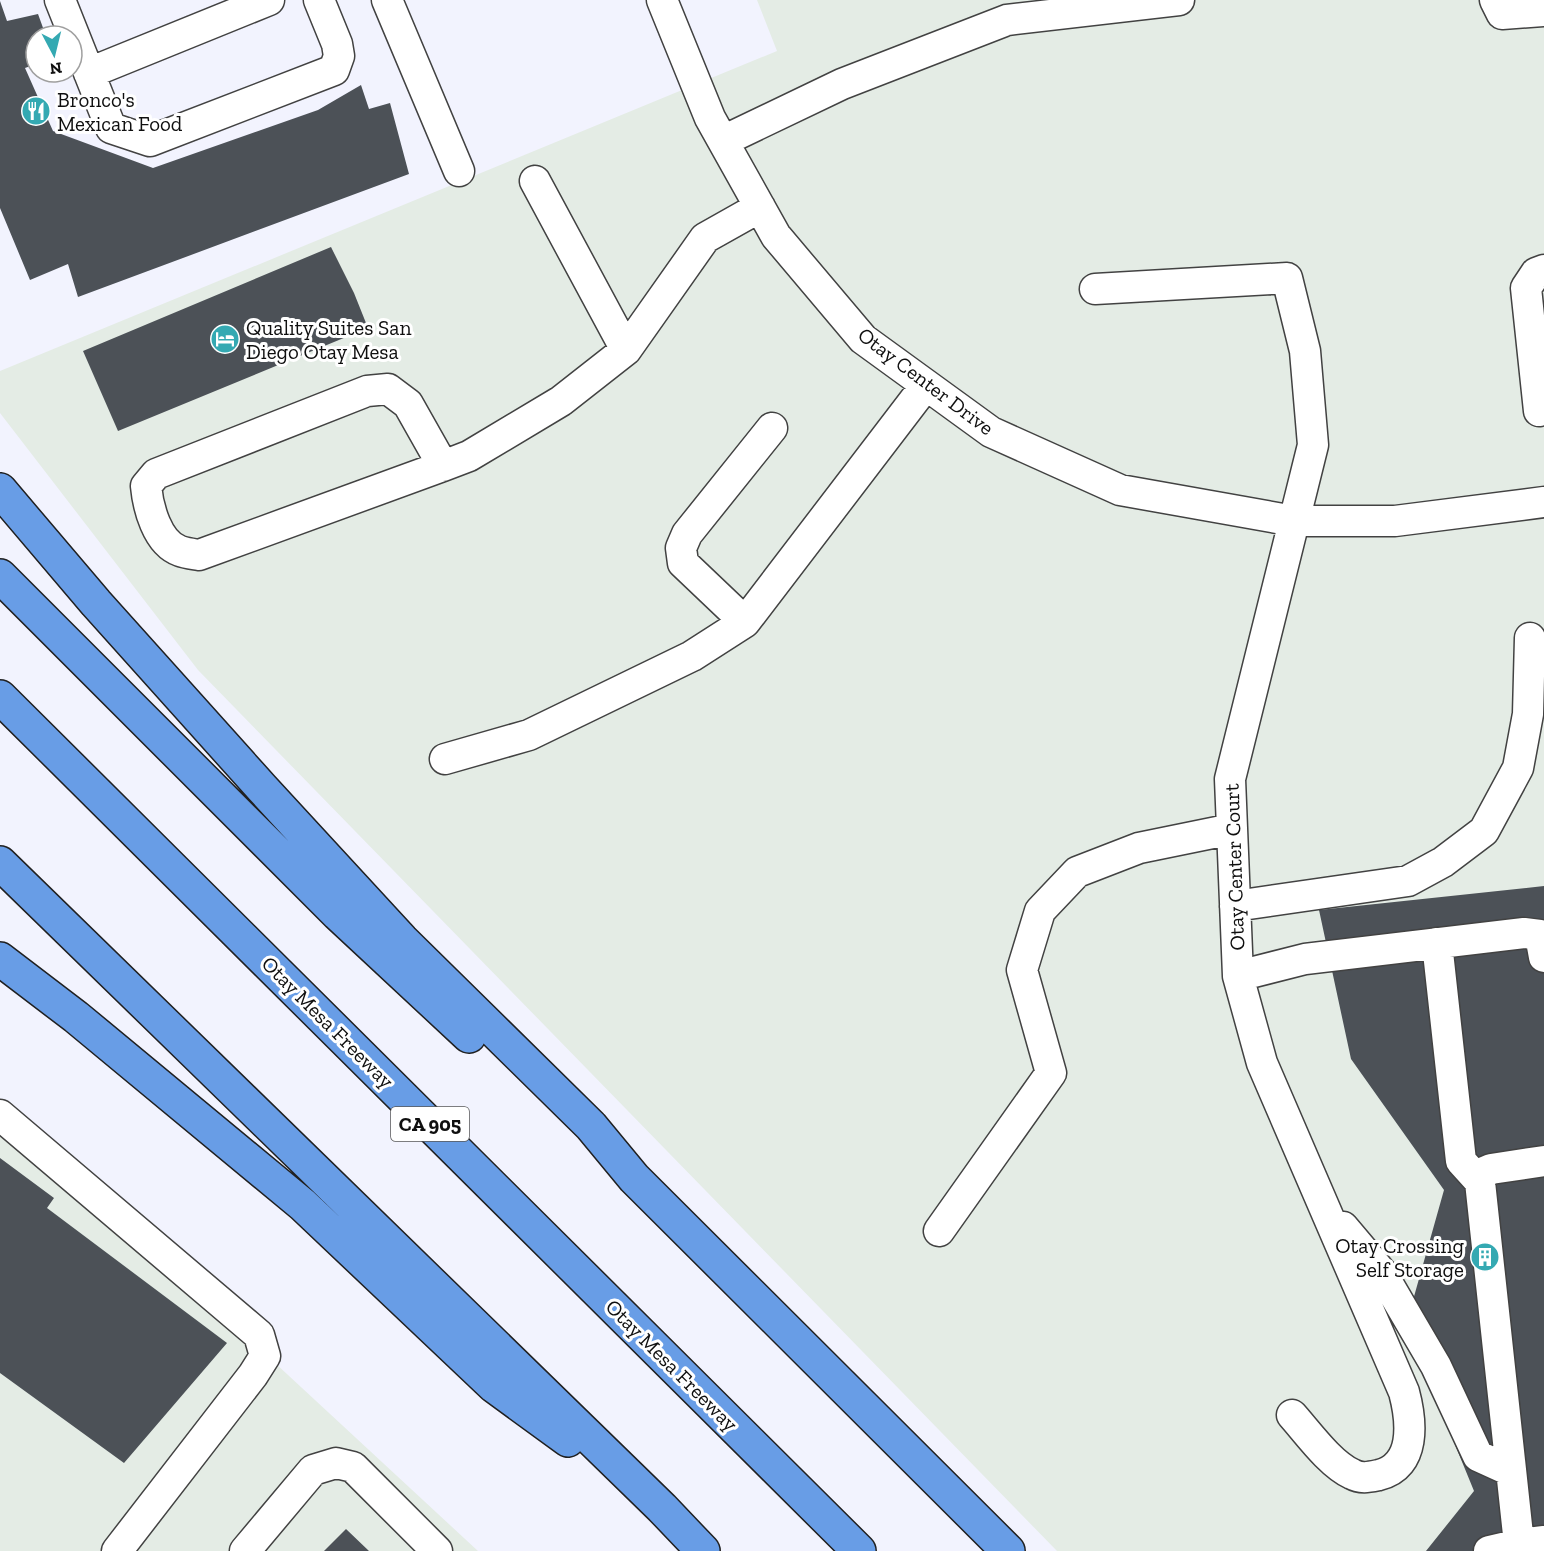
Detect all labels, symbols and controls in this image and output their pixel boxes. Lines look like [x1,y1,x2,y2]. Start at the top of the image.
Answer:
north arrow [24,24,84,84]
text: N [49,58,63,79]
place label: Bronco's Mexican Food [57,87,183,136]
restaurant icon: Bronco's Mexican Food [20,95,52,127]
place label: Quality Suites San Diego Otay Mesa [246,315,411,364]
street label: Otay Center Drive [853,322,999,440]
hotel icon: Quality Suites San Diego Otay Mesa [209,323,241,355]
street label: Otay Center Court [1219,783,1249,951]
street label: Otay Mesa Freeway [257,951,399,1093]
road number: CA 905 [391,1107,469,1141]
place label: Otay Crossing Self Storage [1335,1233,1464,1282]
building icon: Otay Crossing Self Storage [1469,1241,1501,1273]
street label: Otay Mesa Freeway [601,1294,743,1436]

